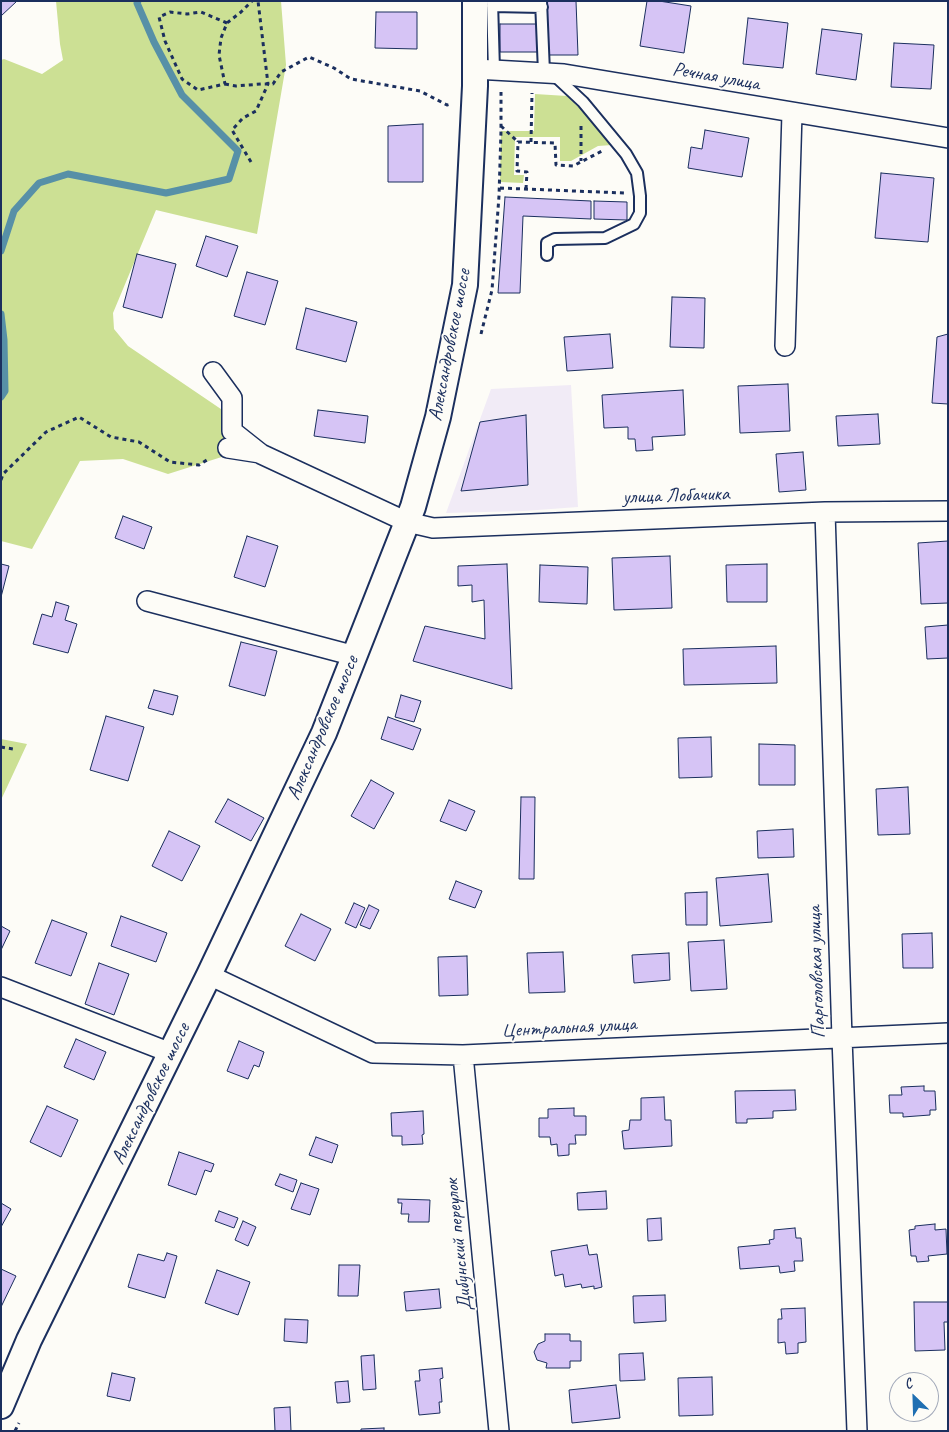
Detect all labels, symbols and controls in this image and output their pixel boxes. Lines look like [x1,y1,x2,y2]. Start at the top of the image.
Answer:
street label: Речная улица [671,58,761,96]
street label: Александровское шоссе [424,267,476,423]
street label: улица Лобачика [622,482,730,510]
street label: Александровское шоссе [282,652,364,804]
street label: Парголовская улица [803,905,831,1039]
street label: Центральная улица [501,1012,637,1044]
street label: Александровское шоссе [106,1019,196,1169]
street label: Дибунский переулок [440,1178,478,1312]
north arrow [889,1372,939,1422]
text: С [902,1375,915,1393]

